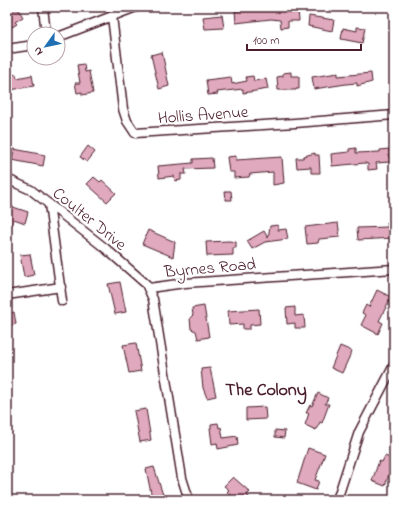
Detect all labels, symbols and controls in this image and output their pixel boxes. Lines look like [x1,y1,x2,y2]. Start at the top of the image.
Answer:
north arrow [26,26,66,66]
scale bar [247,26,361,52]
text: 100 m [253,32,280,50]
text: N [30,43,47,58]
street label: Hollis Avenue [157,100,250,131]
street label: Coulter Drive [47,181,132,257]
street label: Byrnes Road [162,252,258,286]
district label: The Colony [225,378,307,405]

